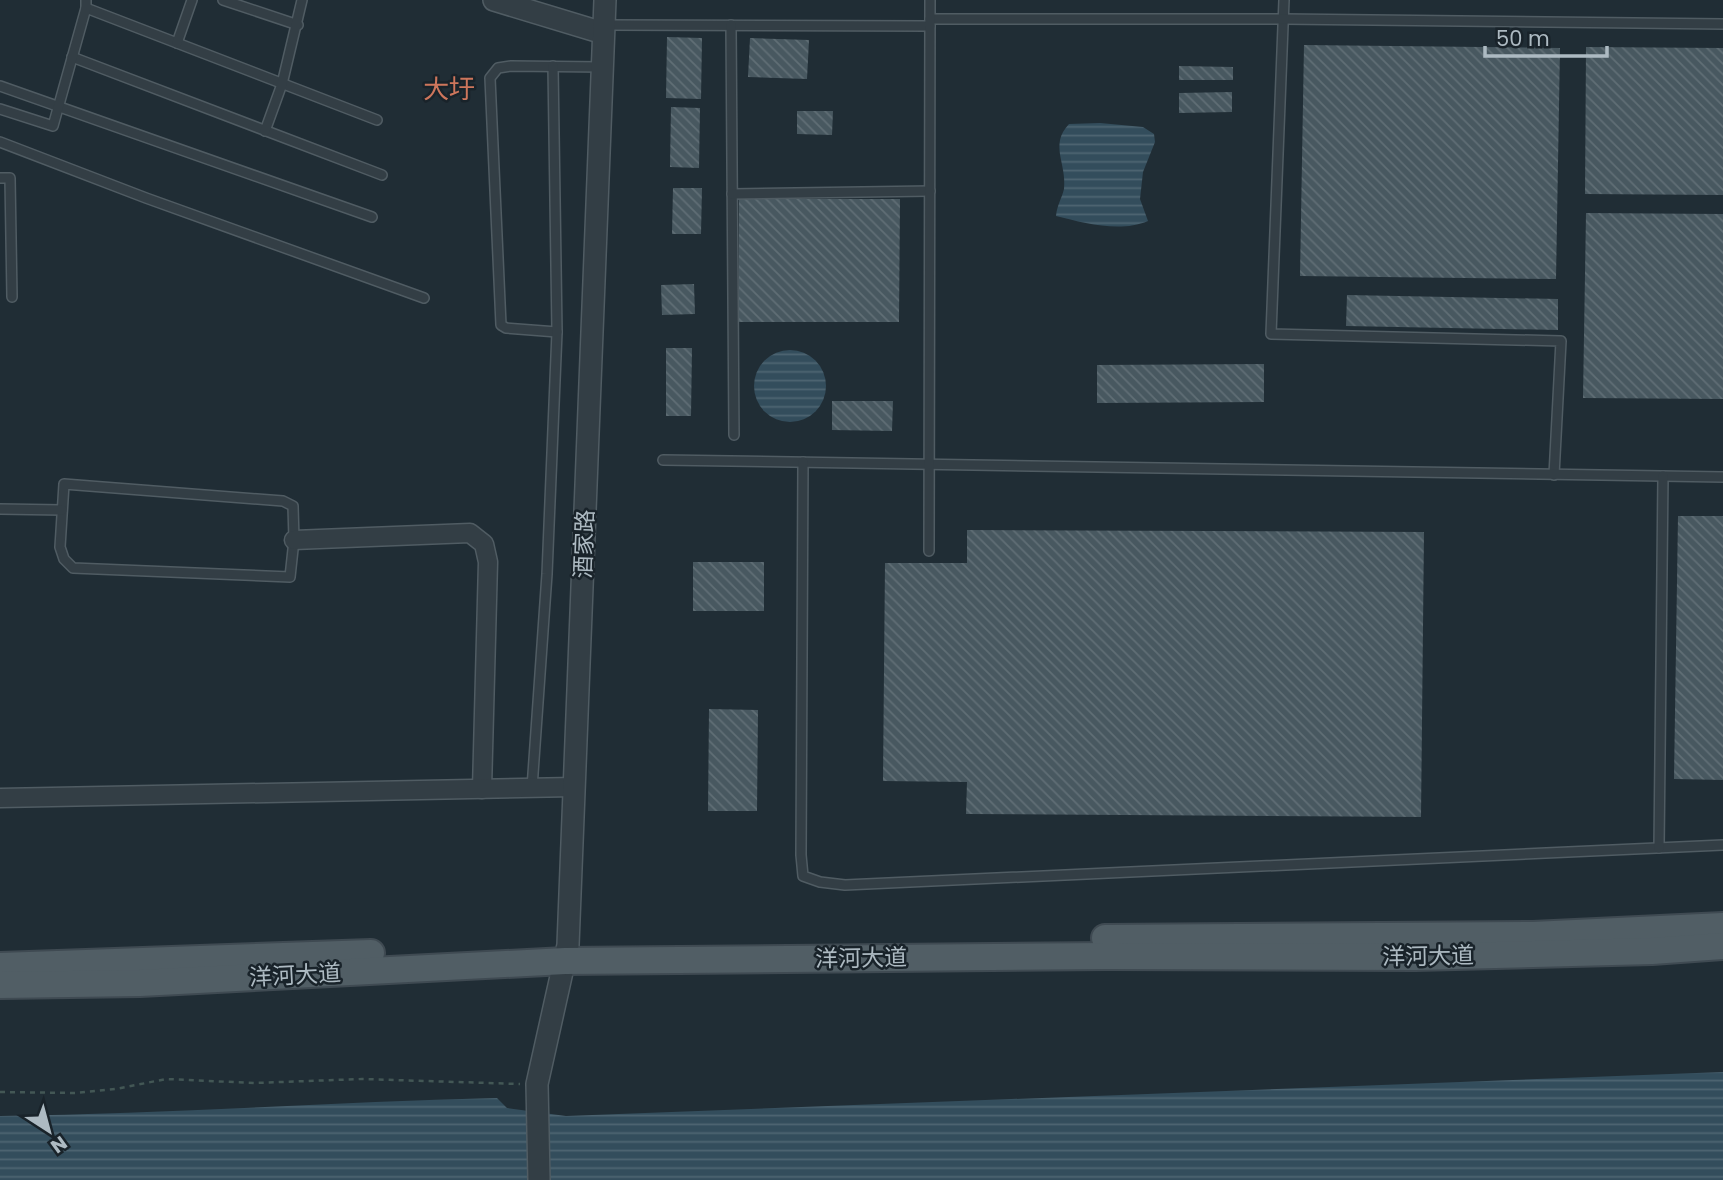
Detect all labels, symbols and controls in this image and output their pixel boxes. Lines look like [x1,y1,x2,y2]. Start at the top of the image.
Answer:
scale bar [1485,14,1608,58]
text: 50 m [1496,24,1550,53]
district label: 大圩 [423,71,475,107]
street label: 酒家路 [567,509,601,579]
street label: 洋河大道 [1382,939,1474,973]
street label: 洋河大道 [815,941,907,975]
street label: 洋河大道 [248,957,342,993]
north arrow [14,1096,84,1166]
text: N [45,1129,72,1159]

